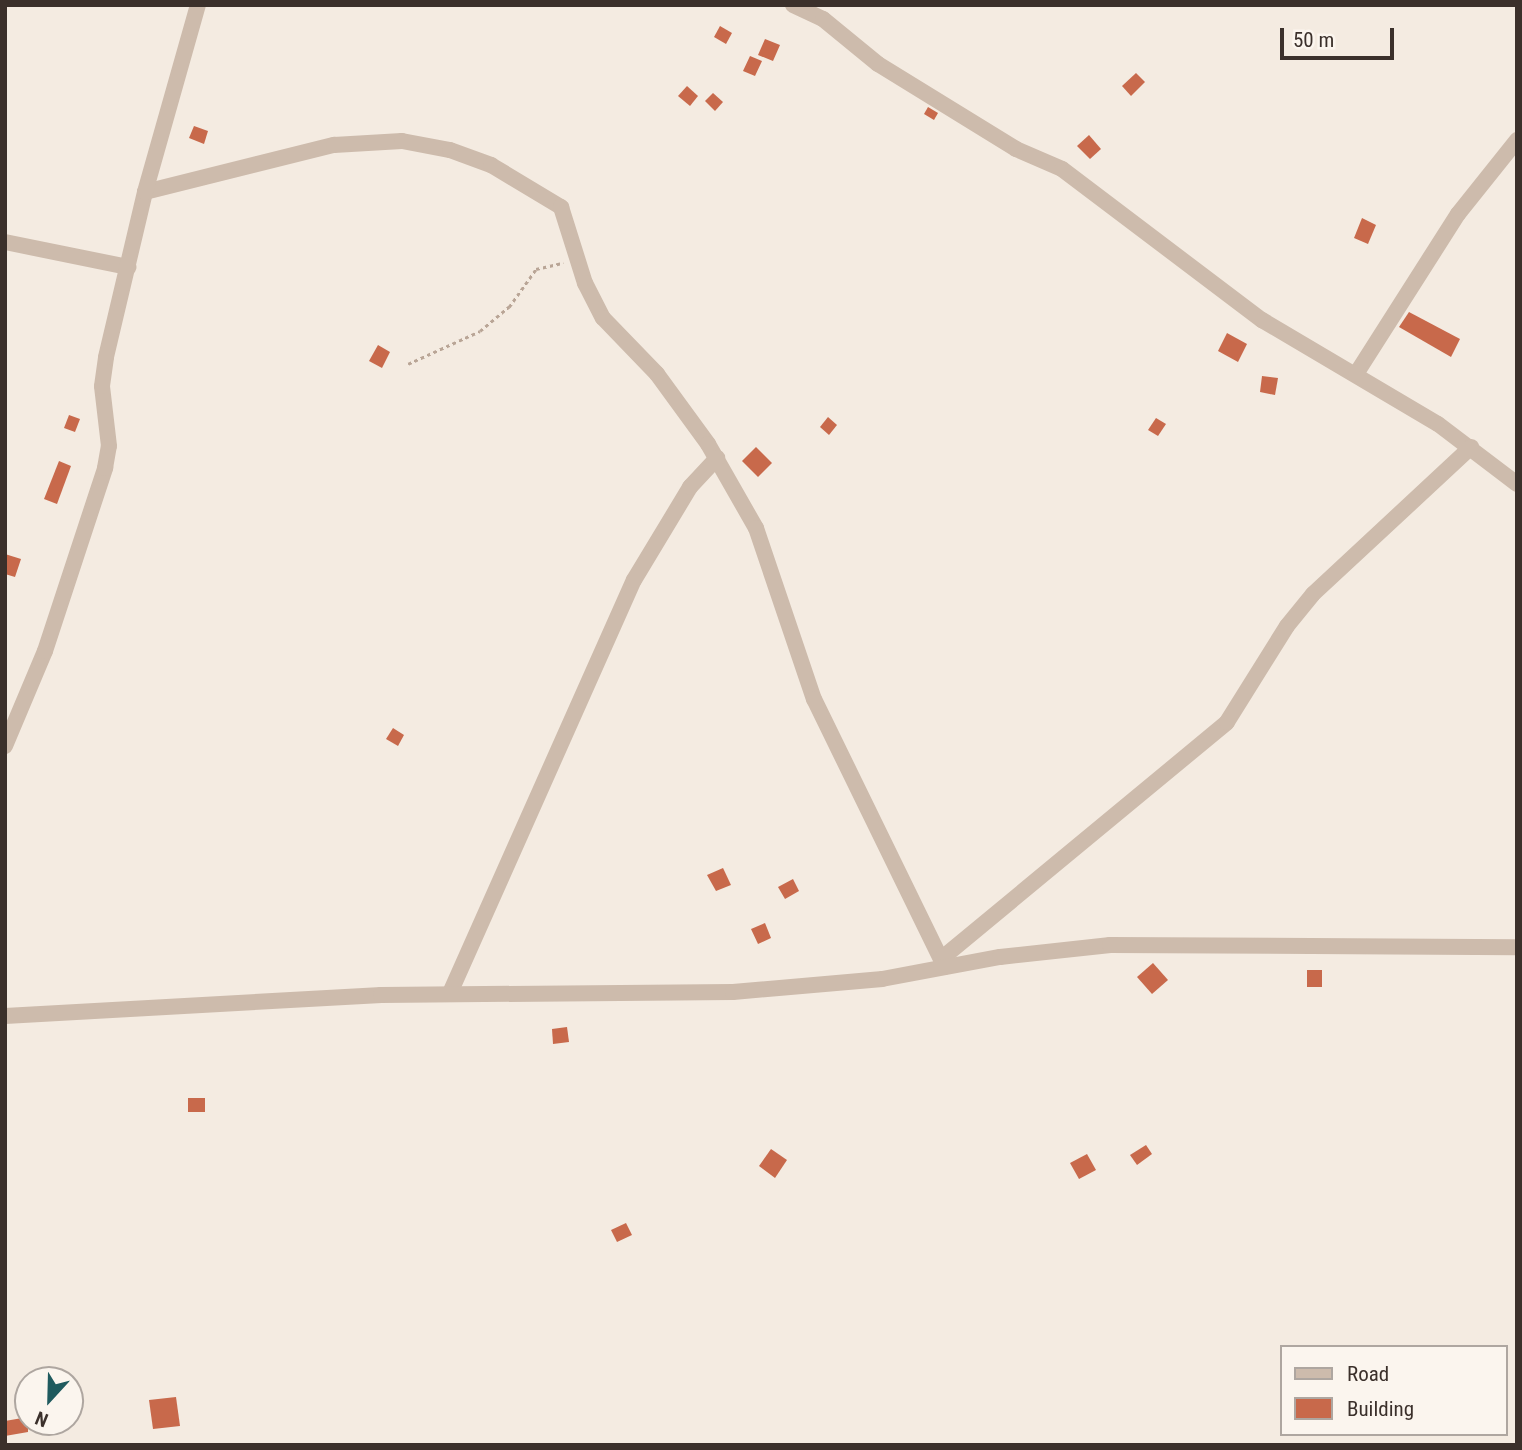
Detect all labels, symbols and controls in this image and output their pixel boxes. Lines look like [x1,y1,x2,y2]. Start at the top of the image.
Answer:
scale bar [1284,14,1398,58]
text: 50 m [1293,28,1334,52]
legend [1280,1345,1508,1436]
text: Road [1347,1362,1389,1386]
north arrow [14,1366,84,1436]
text: Building [1347,1397,1414,1421]
text: N [32,1406,51,1432]

